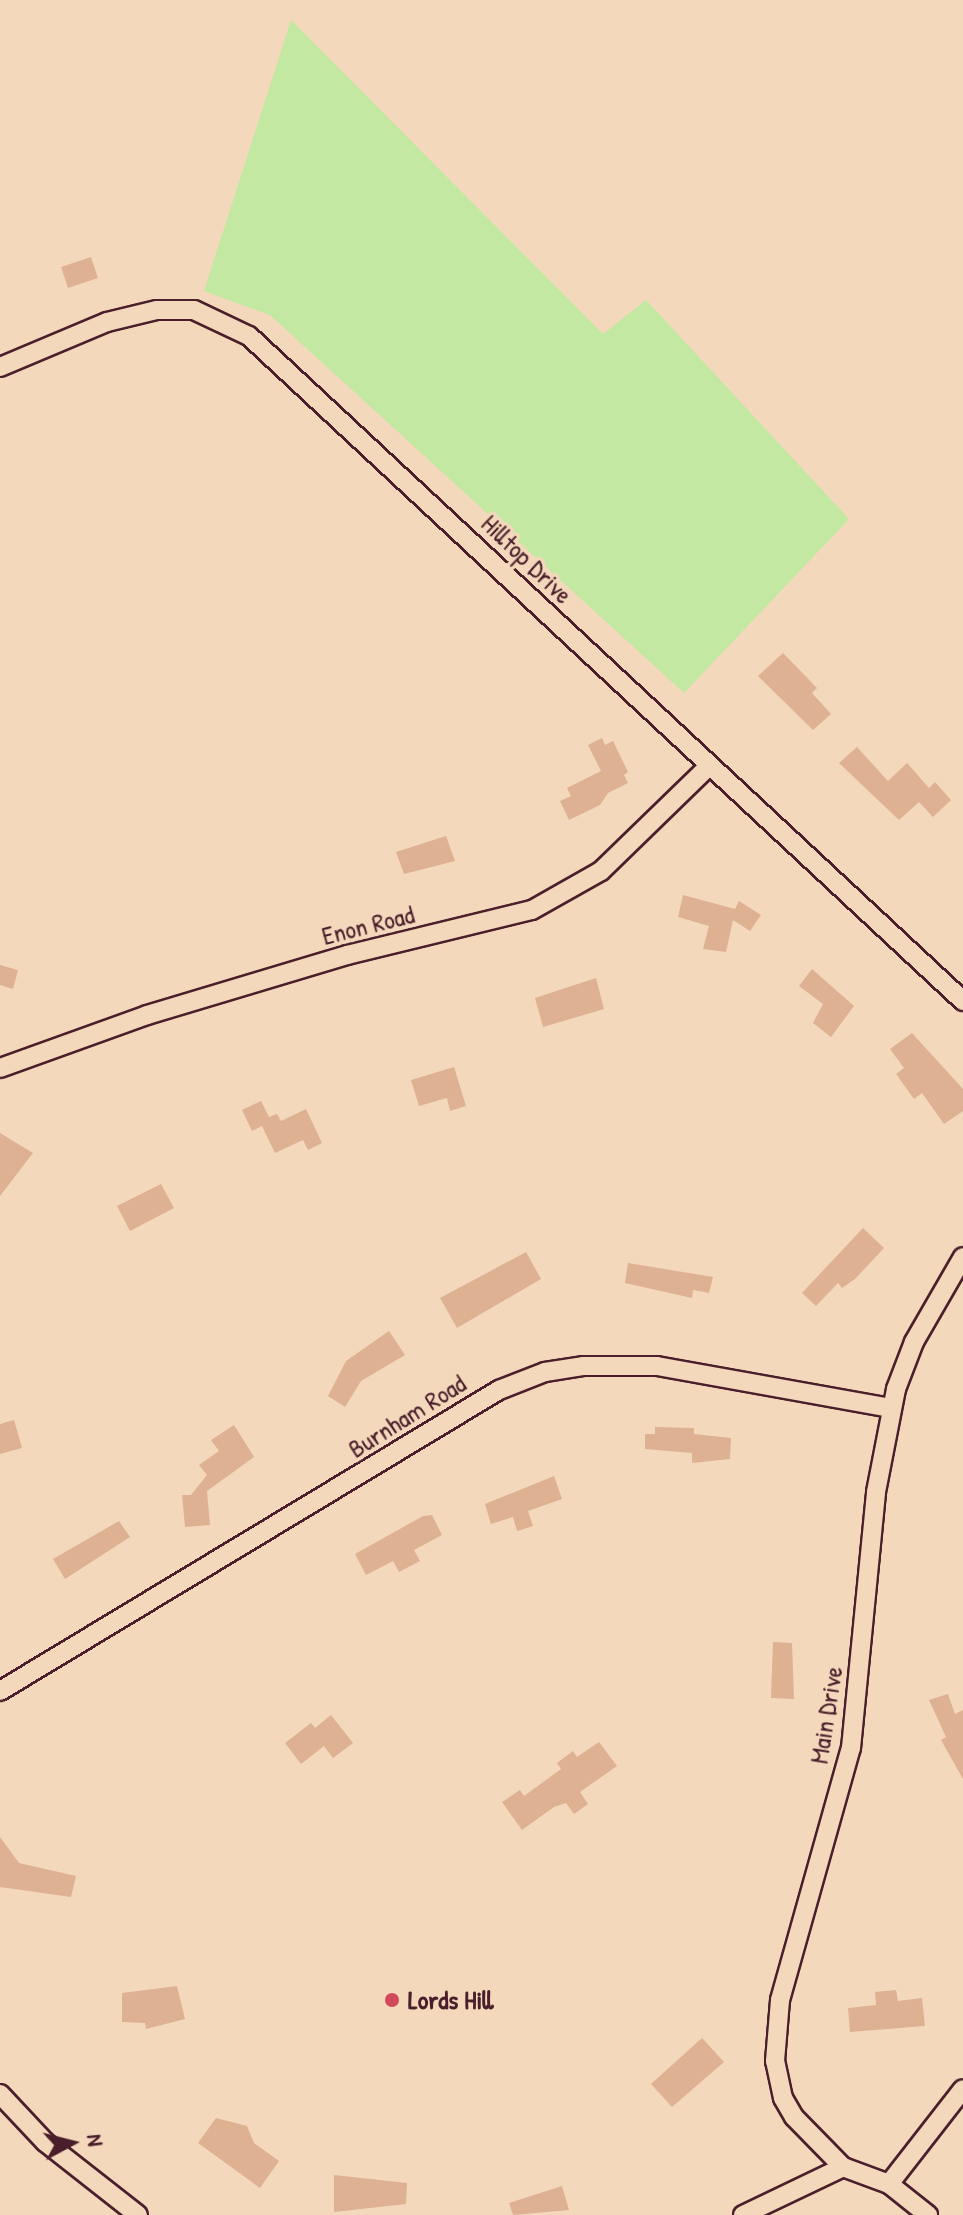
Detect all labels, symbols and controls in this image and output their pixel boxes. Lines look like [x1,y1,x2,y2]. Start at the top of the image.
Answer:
street label: Hilltop Drive [475,508,579,610]
street label: Enon Road [319,898,417,952]
street label: Burnham Road [342,1368,472,1464]
street label: Main Drive [803,1664,849,1766]
place label: Lords Hill [408,1984,493,2016]
marker: Lords Hill [383,1991,401,2009]
north arrow [32,2103,112,2183]
text: N [80,2132,111,2148]

